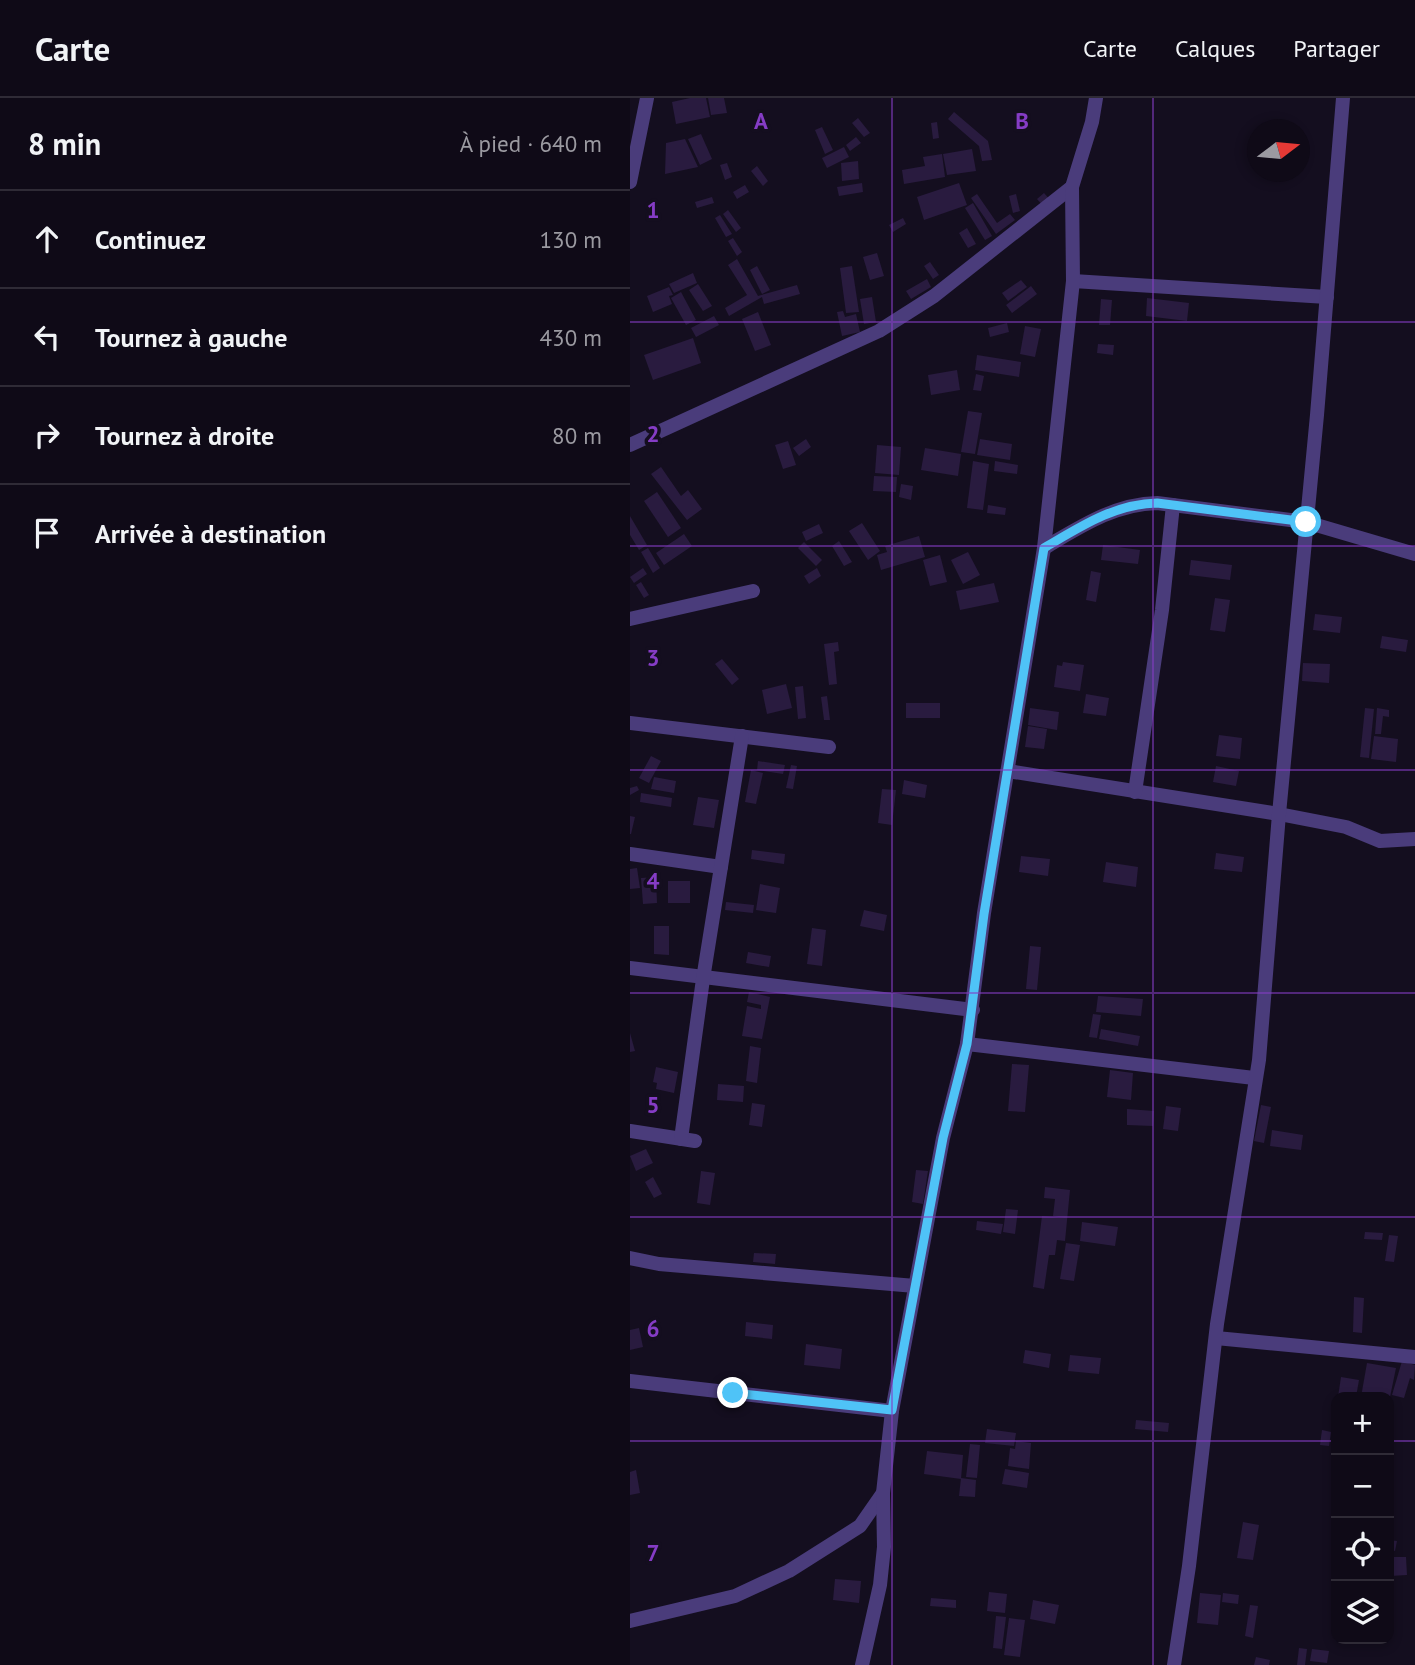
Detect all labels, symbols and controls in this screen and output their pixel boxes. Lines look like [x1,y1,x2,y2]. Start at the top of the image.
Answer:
text: Carte [35,27,110,70]
text: Carte [1083,33,1137,64]
text: Calques [1175,33,1255,64]
text: Partager [1293,33,1380,64]
text: A [754,106,768,135]
text: B [1015,106,1029,135]
north arrow [1247,119,1310,182]
text: 8 min [28,124,101,163]
text: À pied · 640 m [460,129,602,158]
text: 1 [646,195,660,224]
icon: ahead [28,220,66,258]
text: Continuez [95,223,206,256]
text: 130 m [540,225,602,254]
icon: left [28,318,66,356]
text: Tournez à gauche [95,321,287,354]
text: 430 m [540,323,602,352]
icon: right [28,416,66,454]
text: Tournez à droite [95,419,274,452]
text: 2 [646,419,660,448]
text: 80 m [552,421,602,450]
route start [1290,506,1321,537]
icon: arrive [28,514,66,552]
text: Arrivée à destination [95,517,326,550]
text: 3 [646,643,660,672]
text: 4 [646,866,660,895]
text: 5 [646,1090,660,1119]
text: 6 [646,1314,660,1343]
route end [717,1377,748,1408]
map controls [1331,1392,1394,1644]
button: + [1331,1392,1394,1455]
button: − [1331,1455,1394,1518]
button: locate [1331,1518,1394,1581]
text: 7 [646,1538,660,1567]
button: layers [1331,1581,1394,1644]

